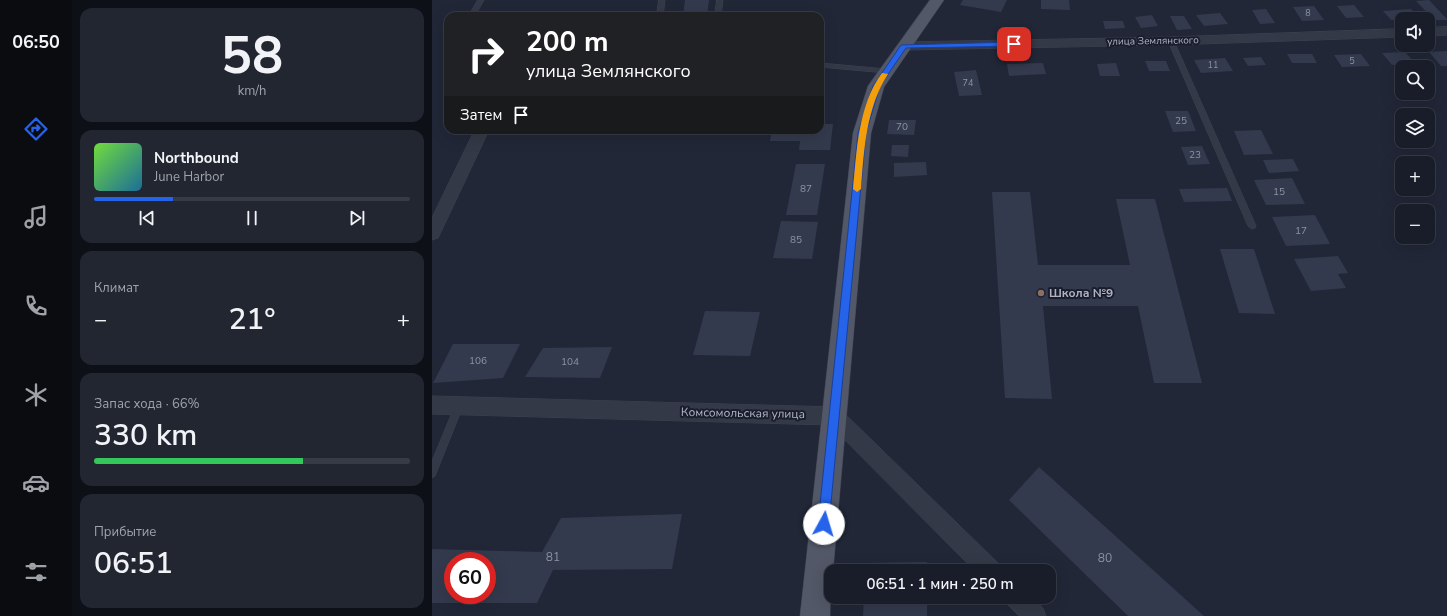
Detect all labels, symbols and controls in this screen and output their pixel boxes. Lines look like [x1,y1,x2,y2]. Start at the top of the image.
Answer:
house number: 8 [1305,7,1311,19]
map controls [1395,12,1435,244]
button: sound [1395,12,1435,52]
text: 58 [221,20,283,91]
text: 200 m [526,23,609,61]
pin [997,27,1031,61]
icon: right [460,28,512,80]
text: 06:50 [12,30,60,54]
icon: arrive [1003,33,1025,55]
street label: улица Землянского [1107,33,1199,49]
house number: 5 [1349,55,1355,67]
text: улица Землянского [526,59,691,83]
house number: 11 [1208,59,1218,71]
button: search [1395,60,1435,100]
house number: 74 [963,77,974,89]
text: km/h [238,82,266,100]
icon: arrive [510,104,532,126]
text: Затем [460,105,502,125]
button: layers [1395,108,1435,148]
house number: 25 [1175,114,1187,128]
icon: directions [22,115,50,143]
house number: 70 [896,120,908,134]
text: Northbound [154,148,239,168]
house number: 23 [1189,148,1201,162]
button: + [1395,156,1435,196]
text: June Harbor [154,168,224,186]
house number: 87 [800,182,812,196]
house number: 15 [1273,185,1285,199]
icon: music [22,203,50,231]
button: − [1395,204,1435,244]
icon: previous [136,207,158,229]
icon: pause [241,207,263,229]
icon: next [346,207,368,229]
house number: 17 [1295,224,1307,238]
house number: 85 [790,233,802,247]
text: Климат [94,279,139,297]
place label: Школа №9 [1049,285,1113,301]
marker: Школа №9 [1036,288,1046,298]
icon: phone [22,292,50,320]
text: 21° [228,299,276,340]
text: − [94,305,107,335]
text: + [397,305,410,335]
house number: 106 [469,354,487,368]
house number: 104 [561,355,579,369]
icon: climate [22,381,50,409]
text: Запас хода · 66% [94,395,200,413]
street label: Комсомольская улица [681,404,805,422]
text: 330 km [94,415,197,456]
icon: car [22,469,50,497]
position arrow [803,503,845,545]
text: Прибытие [94,523,156,541]
text: 06:51 [94,543,173,584]
house number: 81 [546,549,560,565]
house number: 80 [1098,550,1112,566]
speed limit sign: 60 [444,552,496,604]
icon: filters [22,558,50,586]
text: 06:51 · 1 мин · 250 m [866,574,1014,594]

